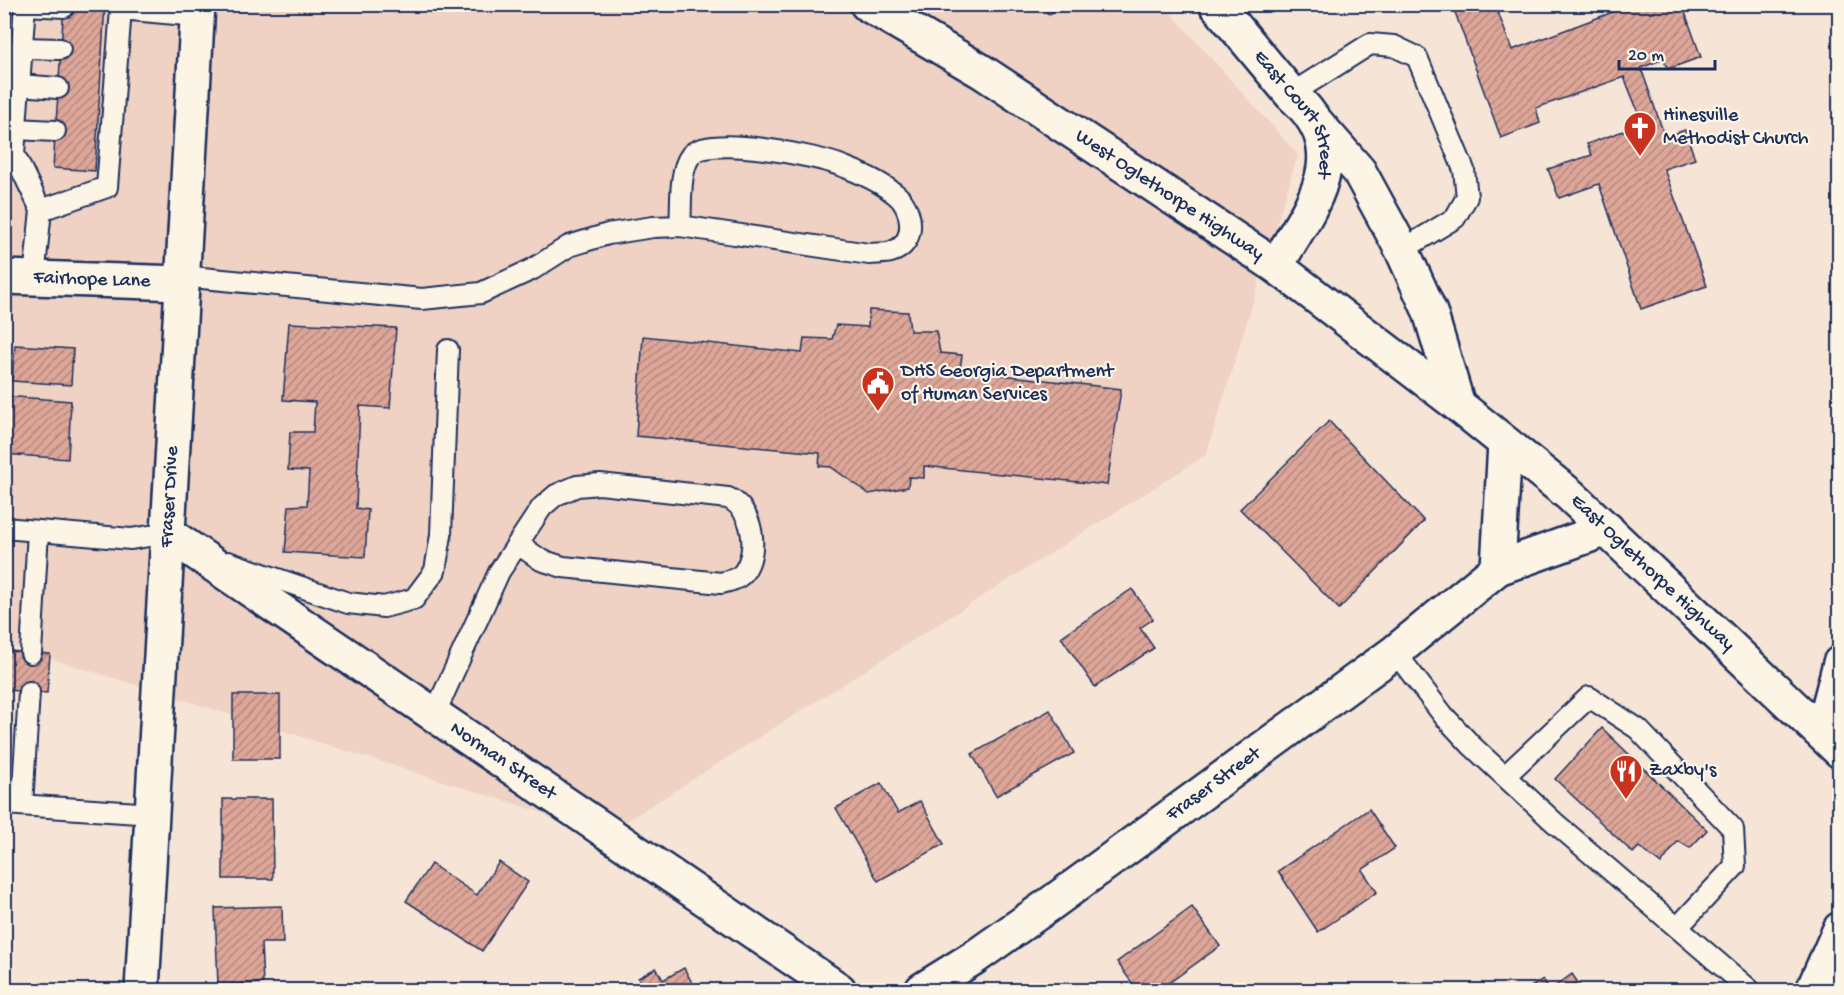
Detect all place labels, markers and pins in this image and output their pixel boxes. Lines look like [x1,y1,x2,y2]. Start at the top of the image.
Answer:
place label: Hinesville Methodist Church [1663,105,1809,151]
church icon: Hinesville Methodist Church [1622,110,1658,157]
place label: DHS Georgia Department of Human Services [899,361,1115,407]
public building icon: DHS Georgia Department of Human Services [860,365,896,412]
restaurant icon: Zaxby's [1608,753,1644,800]
place label: Zaxby's [1649,760,1717,783]

